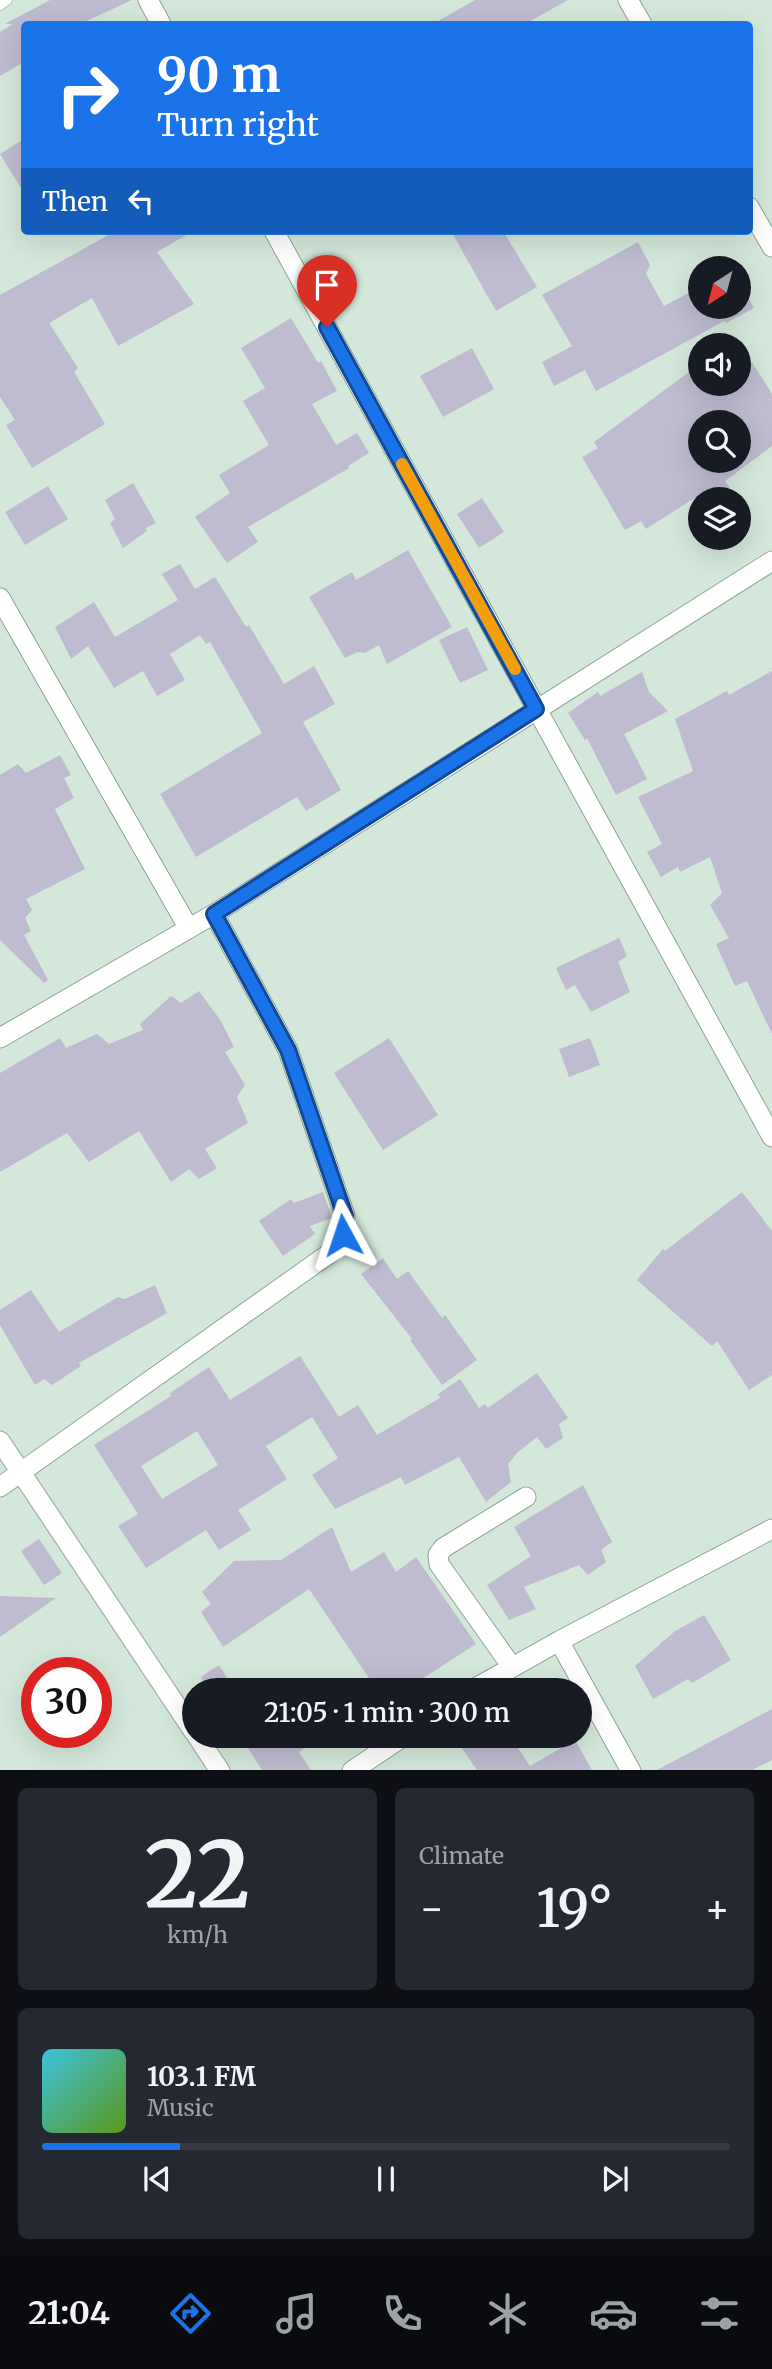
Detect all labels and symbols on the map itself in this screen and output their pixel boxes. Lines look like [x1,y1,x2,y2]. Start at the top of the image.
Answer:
pin [297,255,357,327]
north arrow [688,256,751,318]
position arrow [306,1198,380,1272]
speed limit sign: 30 [21,1657,112,1748]

